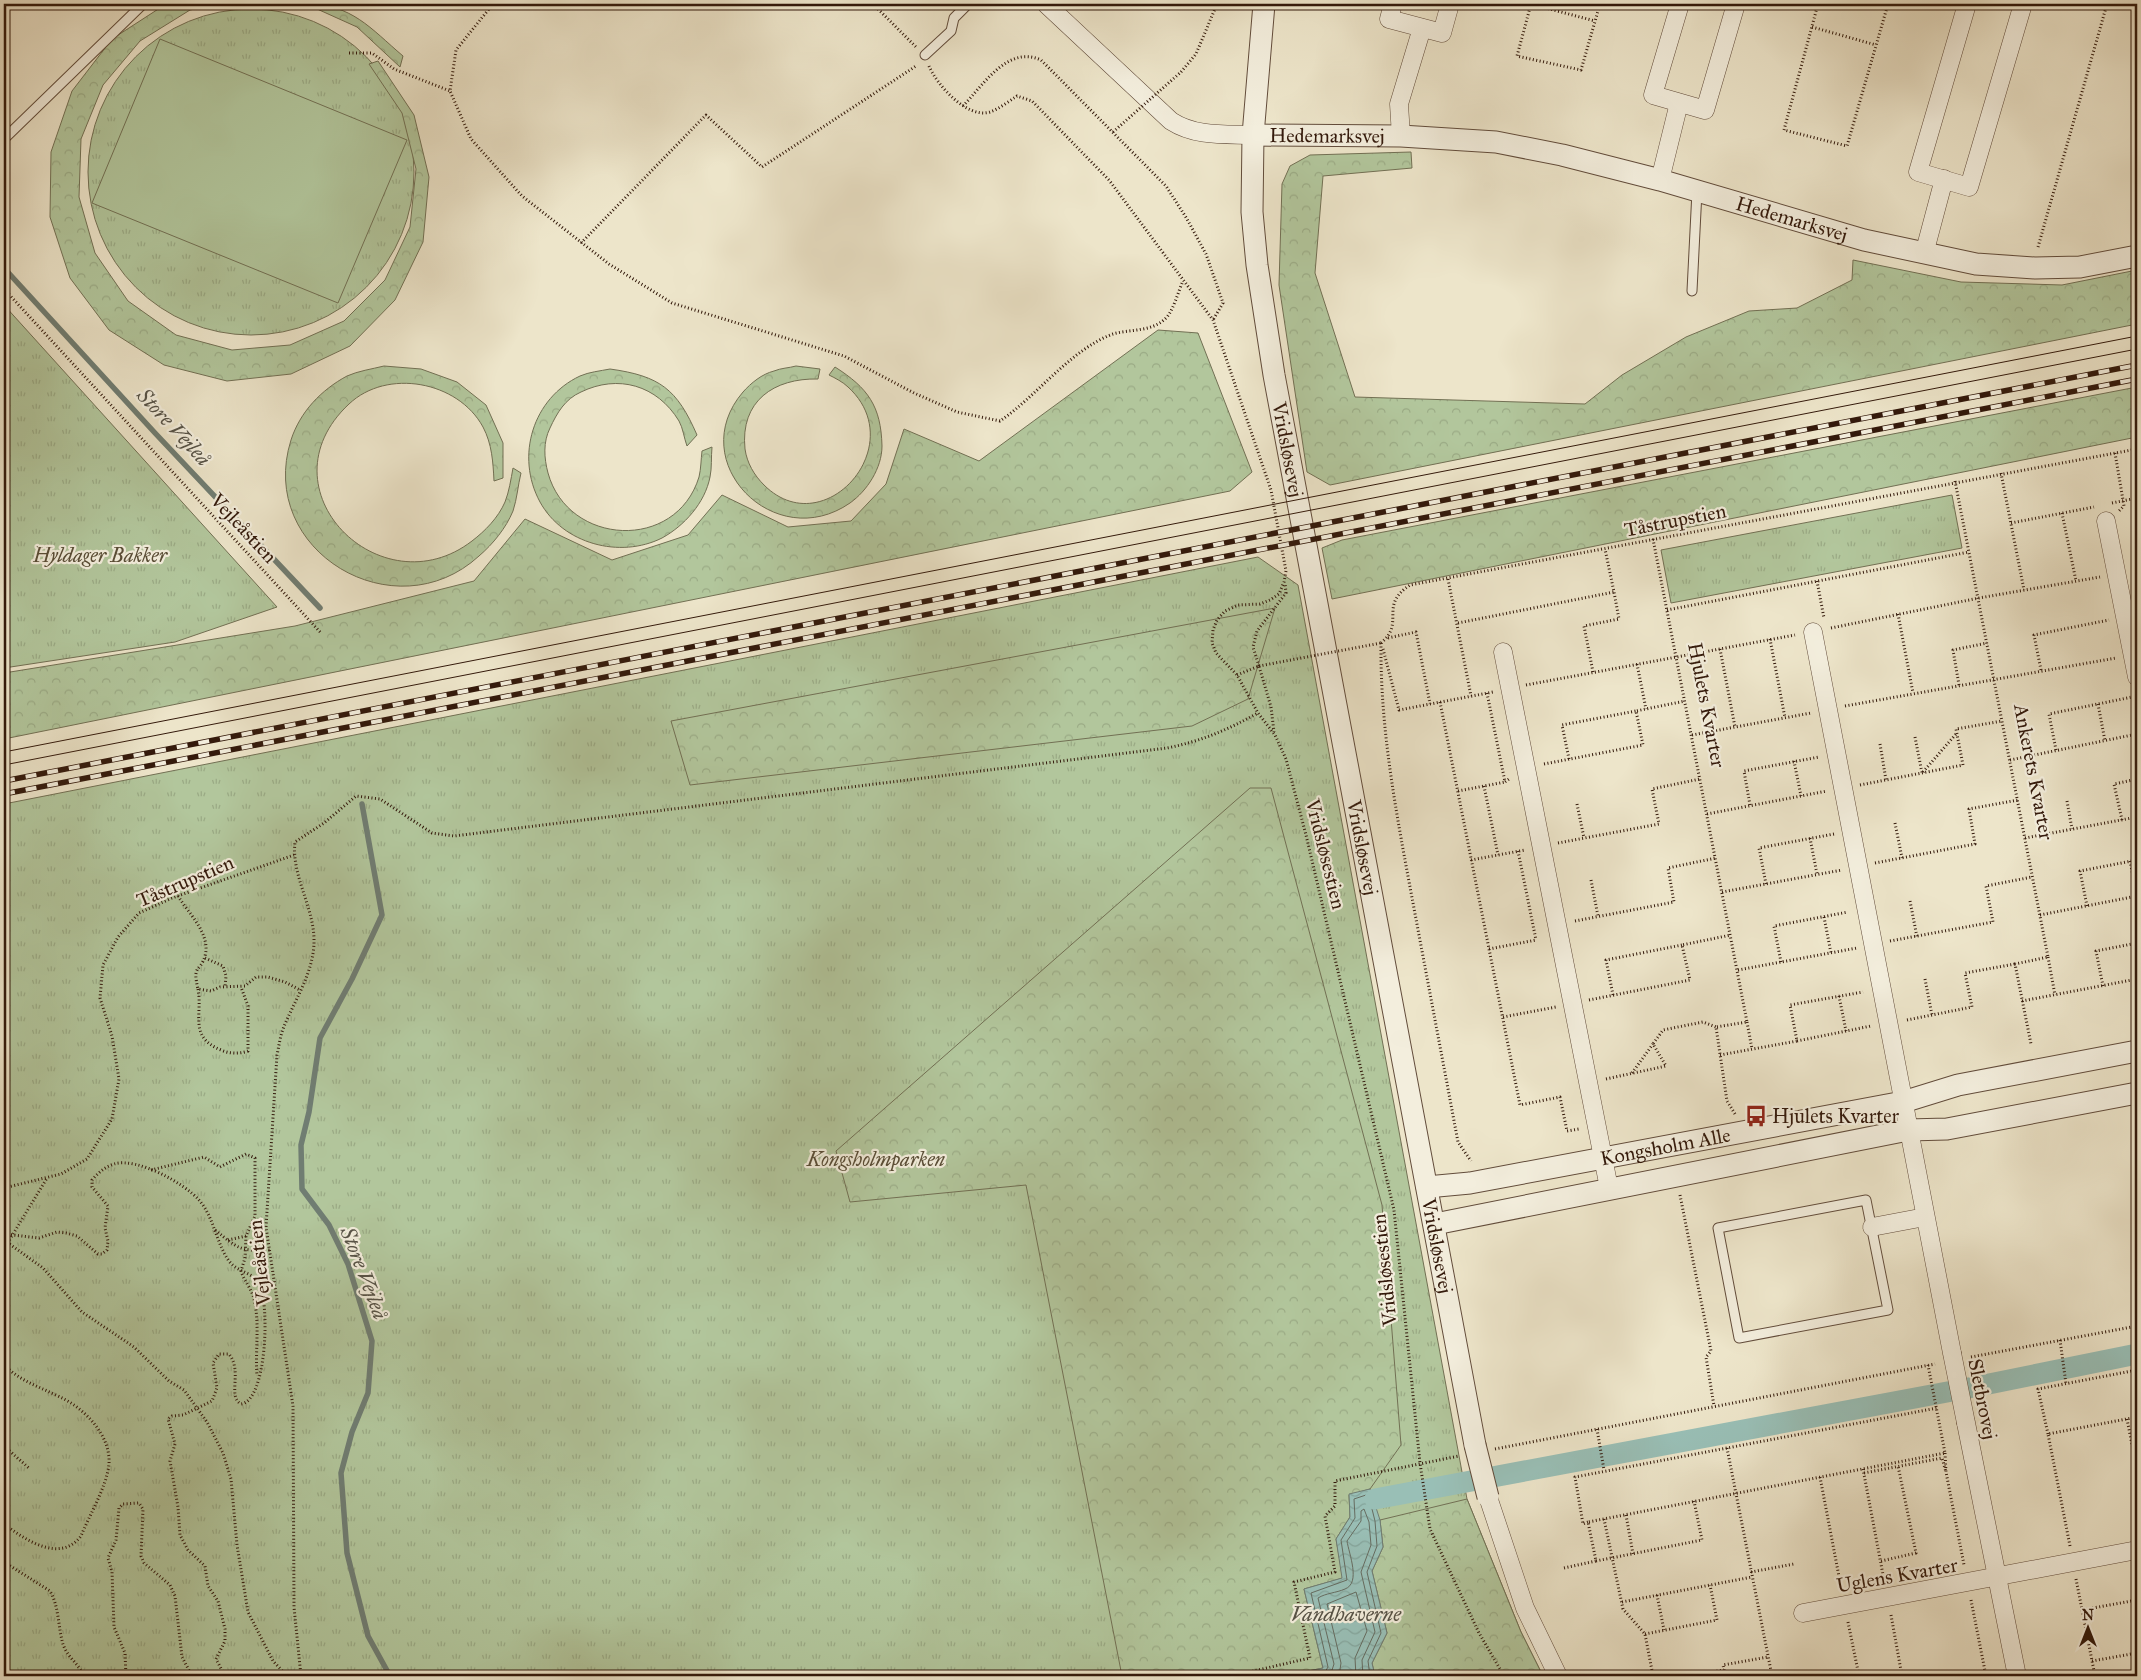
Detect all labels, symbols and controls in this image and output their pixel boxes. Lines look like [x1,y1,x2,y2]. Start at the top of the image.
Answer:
street label: Hedemarksvej [1269,123,1385,148]
street label: Hedemarksvej [1733,191,1851,247]
water label: Store Vejleå [131,382,217,471]
street label: Vridsløsevej [1267,399,1309,499]
street label: Vejleåstien [205,487,282,568]
street label: Tåstrupstien [1622,498,1728,542]
park label: Hyldager Bakker [32,543,169,567]
street label: Hjulets Kvarter [1683,640,1731,770]
street label: Ankerets Kvarter [2009,701,2059,843]
street label: Vridsløsestien [1300,795,1351,912]
street label: Vridsløsevej [1342,797,1383,897]
street label: Tåstrupstien [133,850,237,912]
bus stop icon: Hjulets Kvarter [1743,1103,1769,1129]
place label: Hjulets Kvarter [1772,1104,1900,1128]
street label: Kongsholm Alle [1598,1123,1732,1170]
park label: Kongsholmparken [806,1147,946,1172]
street label: Vridsløsevej [1417,1195,1458,1295]
street label: Vridsløsestien [1366,1212,1402,1328]
street label: Vejleåstien [243,1218,276,1308]
water label: Store Vejleå [334,1222,394,1323]
street label: Sletbrovej [1963,1357,2003,1441]
street label: Uglens Kvarter [1835,1552,1960,1598]
water label: Vandhaverne [1291,1601,1402,1627]
north arrow [2064,1602,2114,1652]
text: N [2082,1607,2094,1624]

